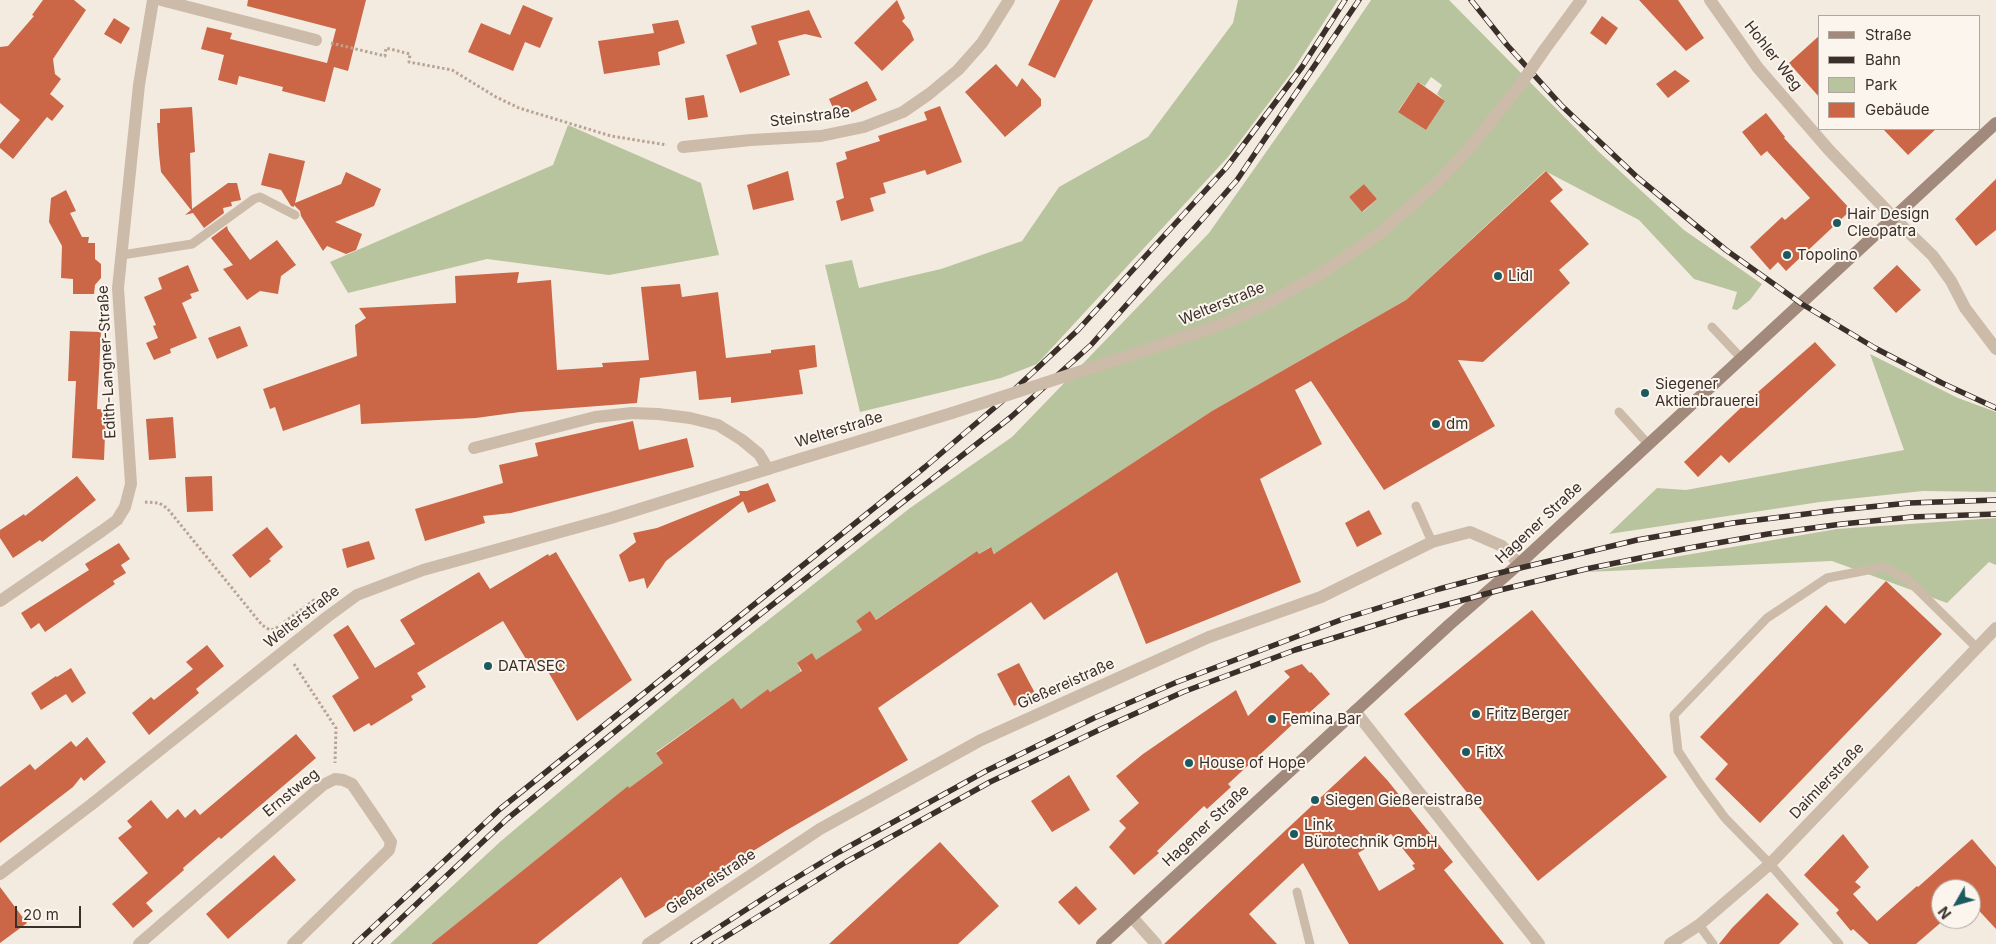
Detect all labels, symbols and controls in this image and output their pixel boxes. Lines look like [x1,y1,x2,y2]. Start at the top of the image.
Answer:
legend [1818,15,1981,130]
street label: Hohler Weg [1740,18,1806,94]
text: Straße [1865,25,1912,44]
text: Bahn [1865,50,1901,69]
text: Park [1865,75,1897,94]
text: Gebäude [1865,100,1930,119]
street label: Steinstraße [769,103,851,131]
place label: Hair Design Cleopatra [1847,205,1929,240]
marker: Hair Design Cleopatra [1831,217,1843,229]
place label: Topolino [1797,246,1858,264]
marker: Topolino [1781,249,1793,261]
place label: Lidl [1508,267,1533,285]
marker: Lidl [1492,270,1504,282]
street label: Welterstraße [1177,279,1267,329]
street label: Edith-Langner-Straße [94,285,120,439]
place label: Siegener Aktienbrauerei [1655,375,1758,410]
marker: Siegener Aktienbrauerei [1639,387,1651,399]
street label: Welterstraße [793,408,885,452]
place label: dm [1446,415,1468,433]
marker: dm [1430,418,1442,430]
street label: Hagener Straße [1492,478,1586,568]
street label: Welterstraße [261,582,343,652]
street label: Gießereistraße [1015,655,1117,713]
place label: DATASEC [498,657,566,675]
marker: DATASEC [482,660,494,672]
place label: Fritz Berger [1486,705,1569,723]
marker: Fritz Berger [1470,708,1482,720]
place label: Femina Bar [1282,710,1361,728]
marker: Femina Bar [1266,713,1278,725]
street label: Daimlerstraße [1786,739,1868,823]
place label: FitX [1476,743,1504,761]
marker: FitX [1460,746,1472,758]
place label: House of Hope [1199,754,1306,772]
marker: House of Hope [1183,757,1195,769]
street label: Ernstweg [259,765,323,821]
street label: Hagener Straße [1159,781,1253,871]
place label: Siegen Gießereistraße [1325,791,1482,809]
marker: Siegen Gießereistraße [1309,794,1321,806]
place label: Link Bürotechnik GmbH [1304,816,1438,851]
marker: Link Bürotechnik GmbH [1288,828,1300,840]
street label: Gießereistraße [663,845,759,919]
north arrow [1931,879,1981,929]
scale bar [18,896,84,928]
text: N [1935,903,1955,922]
text: 20 m [23,905,59,924]

